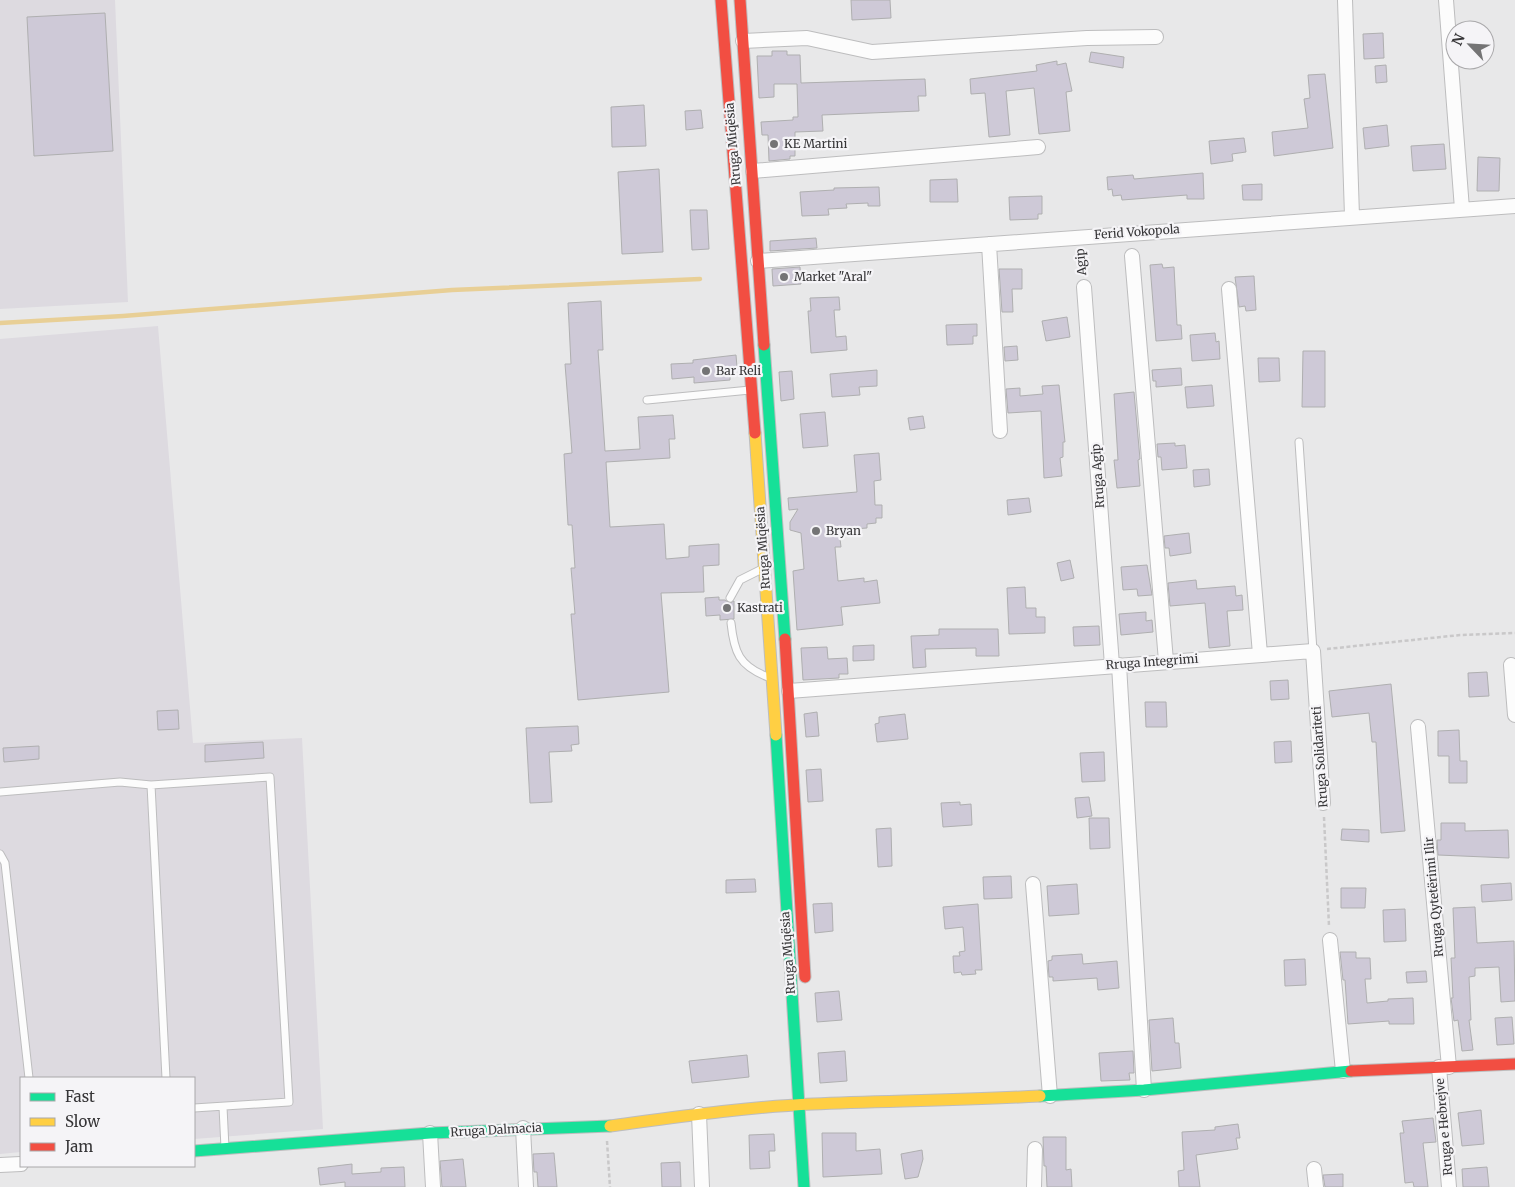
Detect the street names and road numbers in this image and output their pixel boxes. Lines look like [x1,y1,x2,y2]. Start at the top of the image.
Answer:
street label: Rruga Miqësia [721,101,744,186]
street label: Ferid Vokopola [1094,221,1181,242]
street label: Agip [1072,248,1089,277]
street label: Rruga Agip [1088,443,1107,509]
street label: Rruga Miqësia [752,506,773,590]
street label: Rruga Integrimi [1105,651,1199,672]
street label: Rruga Solidariteti [1308,706,1331,808]
street label: Rruga Qytetërimi Ilir [1421,836,1446,958]
street label: Rruga Miqësia [777,911,798,995]
street label: Rruga e Hebrejve [1432,1078,1455,1176]
street label: Rruga Dalmacia [450,1120,543,1139]

